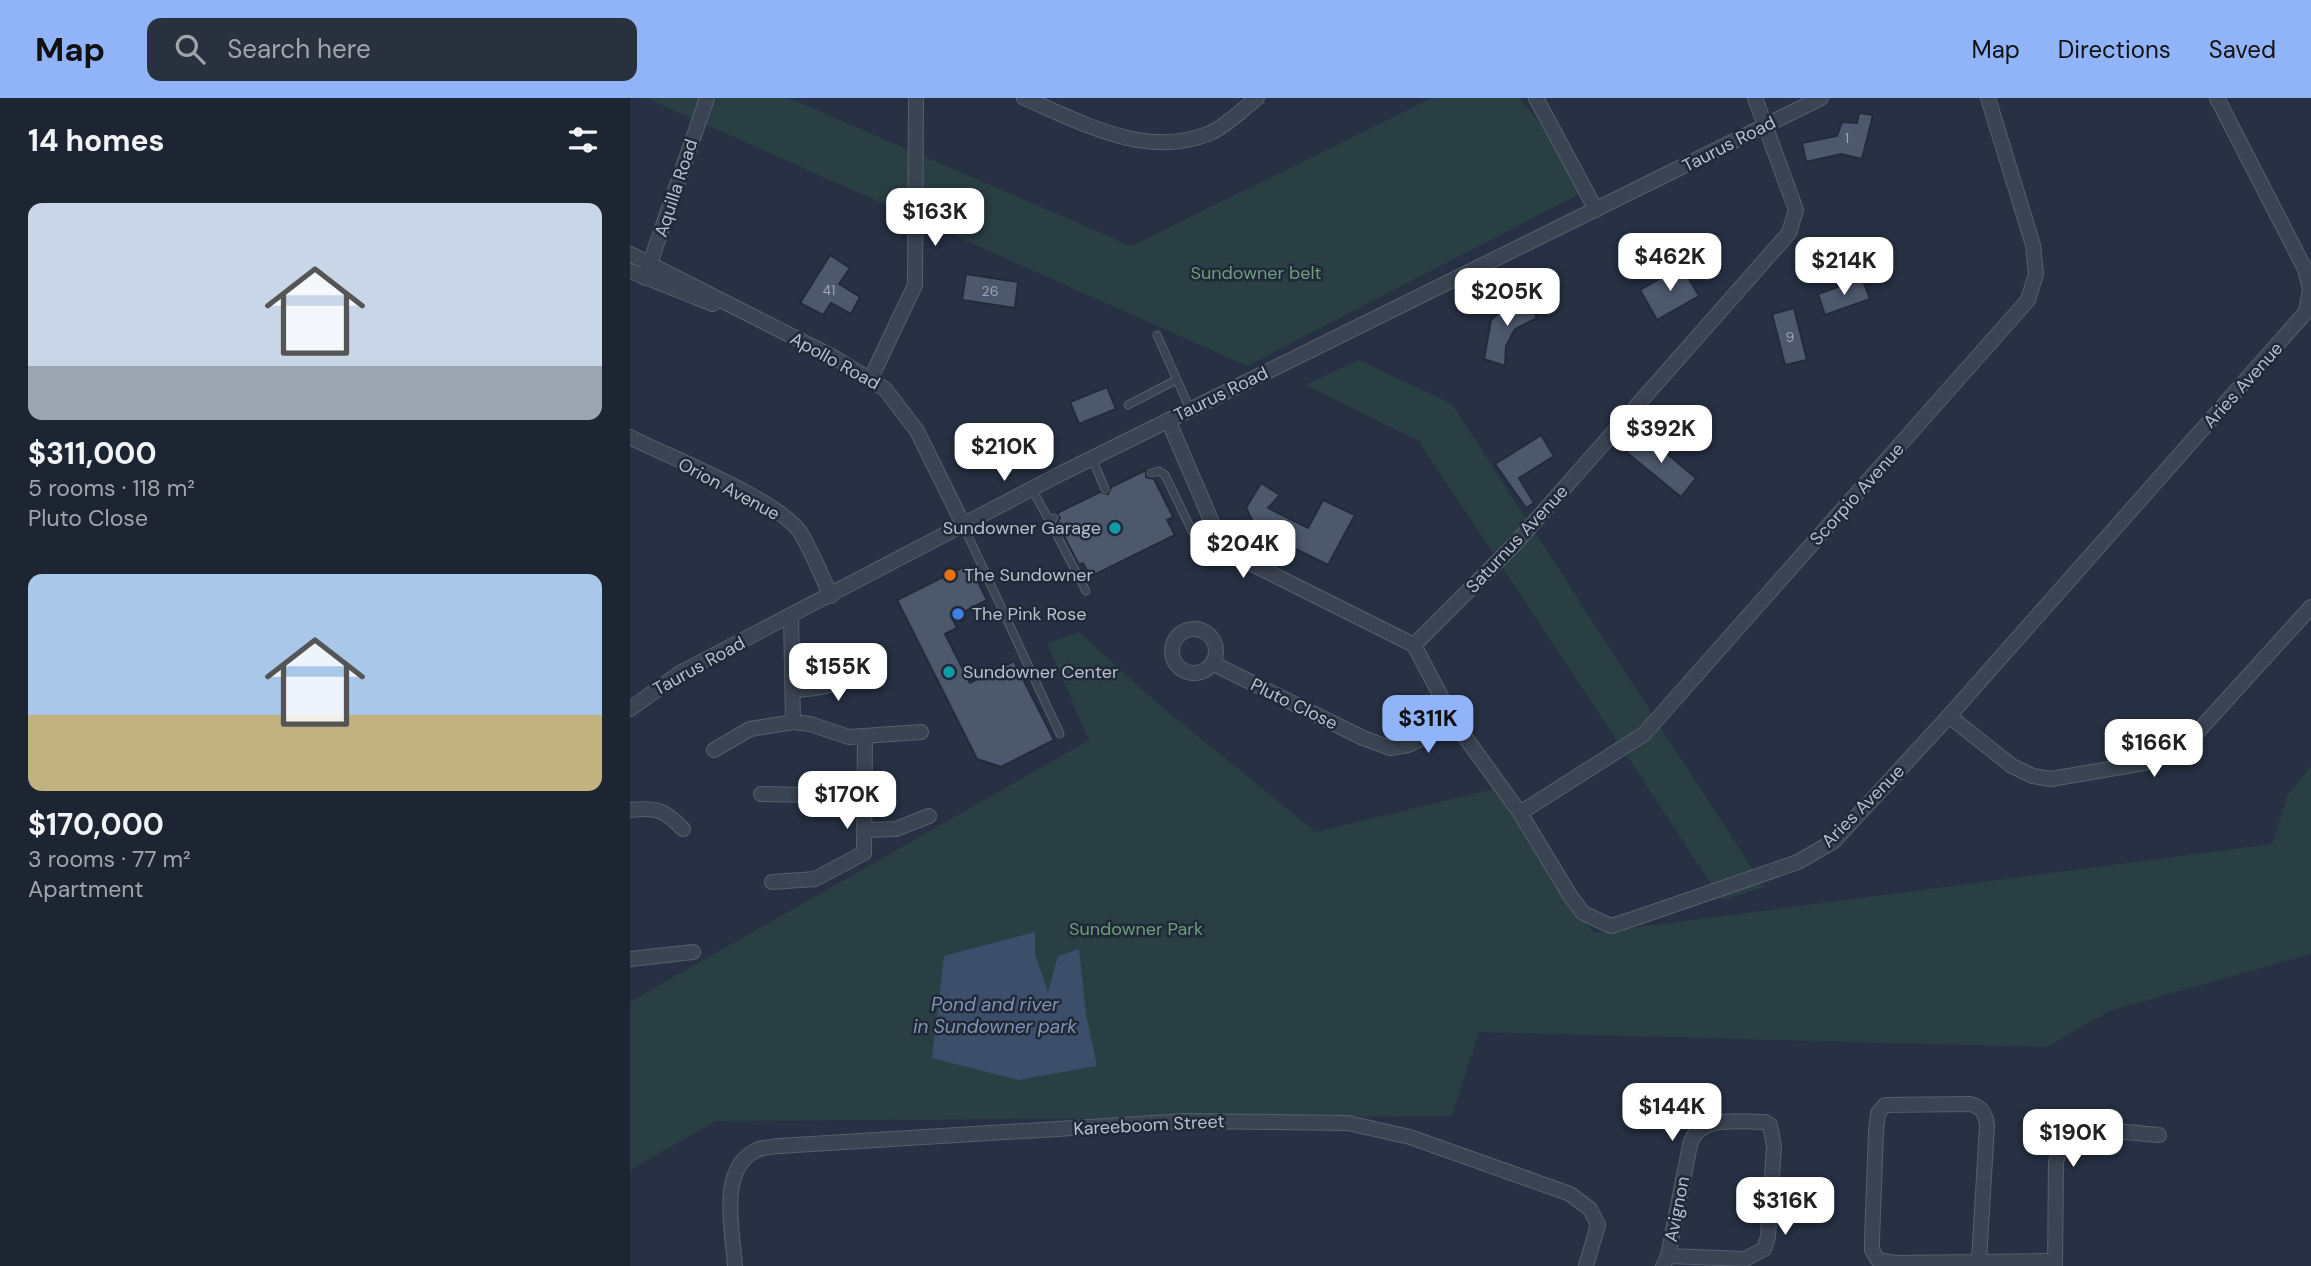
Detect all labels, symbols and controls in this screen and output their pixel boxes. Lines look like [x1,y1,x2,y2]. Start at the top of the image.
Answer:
search box [147,18,637,81]
text: Map [35,28,105,71]
icon: search [171,30,209,68]
text: Search here [227,32,371,66]
text: Map [1972,34,2020,65]
text: Directions [2058,34,2171,65]
text: Saved [2209,34,2276,65]
street label: Taurus Road [1678,110,1780,178]
text: 14 homes [28,121,165,160]
icon: filters [564,121,602,159]
house number: 1 [1845,129,1849,147]
street label: Aquilla Road [649,136,703,240]
pin: $163K [886,188,984,248]
text: $163K [902,196,968,226]
pin: $462K [1621,234,1719,293]
pin: $214K [1795,238,1893,297]
text: $462K [1634,241,1706,271]
text: $214K [1811,245,1877,275]
icon: home [252,248,378,374]
park label: Sundowner belt [1190,261,1322,285]
pin: $205K [1458,268,1556,328]
text: $205K [1471,276,1543,306]
house number: 41 [823,281,835,299]
house number: 26 [982,282,998,300]
street label: Apollo Road [786,326,884,396]
house number: 9 [1786,328,1795,346]
street label: Aries Avenue [2198,337,2288,433]
street label: Taurus Road [1170,361,1272,427]
pin: $392K [1612,406,1710,465]
text: $392K [1626,413,1696,443]
pin: $210K [955,424,1053,483]
text: $210K [971,431,1037,461]
text: $311,000 [28,434,157,473]
street label: Scorpio Avenue [1804,438,1910,550]
street label: Orion Avenue [674,452,784,526]
text: 5 rooms · 118 m² [28,473,195,503]
street label: Saturnus Avenue [1461,480,1573,598]
text: Pluto Close [28,503,148,533]
place label: Sundowner Garage [943,516,1101,540]
marker: Sundowner Garage [1107,520,1123,536]
pin: $204K [1194,520,1292,580]
text: $204K [1206,528,1280,558]
place label: The Sundowner [964,563,1093,587]
marker: The Sundowner [942,567,958,583]
place label: The Pink Rose [972,602,1087,626]
marker: The Pink Rose [950,606,966,622]
icon: home [252,619,378,745]
street label: Taurus Road [649,631,749,701]
pin: $155K [789,644,887,703]
text: $155K [805,651,871,681]
place label: Sundowner Center [963,660,1119,684]
marker: Sundowner Center [941,664,957,680]
street label: Pluto Close [1247,673,1341,735]
pin: $311K [1379,696,1477,755]
text: $311K [1398,703,1458,733]
pin: $166K [2105,720,2203,779]
text: $166K [2121,727,2187,757]
street label: Aries Avenue [1816,759,1910,853]
pin: $170K [798,772,896,831]
text: $170K [814,779,880,809]
text: $170,000 [28,805,164,844]
text: 3 rooms · 77 m² [28,844,191,874]
text: Apartment [28,874,143,904]
park label: Sundowner Park [1069,917,1203,941]
water label: Pond and river in Sundowner park [913,992,1077,1039]
pin: $144K [1623,1084,1721,1143]
text: $144K [1638,1091,1706,1121]
street label: Kareeboom Street [1073,1109,1225,1141]
pin: $190K [2024,1110,2122,1169]
text: $190K [2039,1117,2107,1147]
street label: Avignon [1659,1174,1695,1244]
pin: $316K [1736,1178,1834,1237]
text: $316K [1752,1185,1818,1215]

